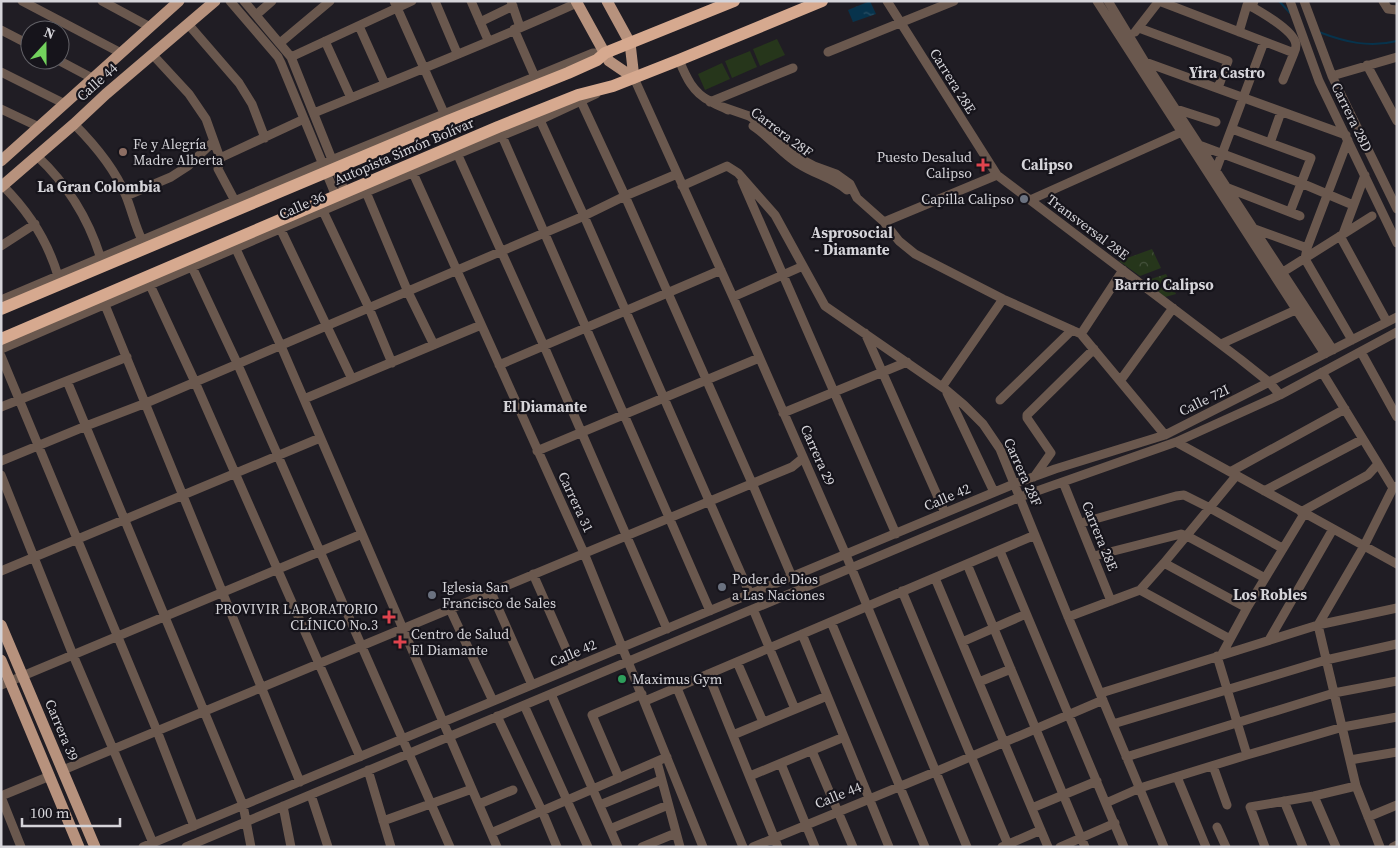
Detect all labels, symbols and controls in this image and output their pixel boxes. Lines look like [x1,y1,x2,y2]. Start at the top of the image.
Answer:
north arrow [20,20,70,70]
text: N [41,22,58,44]
street label: Carrera 28E [925,45,981,117]
street label: Calle 44 [72,58,122,106]
district label: Yira Castro [1189,62,1266,83]
street label: Carrera 28D [1327,79,1377,155]
street label: Carrera 28F [747,102,817,162]
street label: Autopista Simón Bolívar [331,112,477,190]
place label: Fe y Alegría Madre Alberta [133,134,224,170]
marker: Fe y Alegría Madre Alberta [117,146,129,158]
place label: Puesto Desalud Calipso [877,147,972,183]
district label: Calipso [1021,154,1073,175]
marker: Puesto Desalud Calipso [976,158,990,172]
district label: La Gran Colombia [37,176,162,197]
street label: Calle 36 [276,186,328,224]
place label: Capilla Calipso [921,189,1014,209]
street label: Transversal 28E [1043,189,1133,265]
marker: Capilla Calipso [1018,193,1030,205]
district label: Asprosocial - Diamante [811,222,893,260]
district label: Barrio Calipso [1114,274,1214,295]
street label: Calle 72I [1175,379,1233,421]
district label: El Diamante [503,396,587,417]
street label: Carrera 29 [796,421,840,489]
street label: Carrera 28F [999,435,1047,509]
street label: Carrera 31 [553,468,599,536]
street label: Calle 42 [921,478,973,516]
street label: Carrera 28E [1077,498,1123,574]
place label: Poder de Dios a Las Naciones [732,569,825,605]
place label: Iglesia San Francisco de Sales [442,577,556,613]
marker: Poder de Dios a Las Naciones [716,581,728,593]
district label: Los Robles [1233,584,1307,605]
marker: Iglesia San Francisco de Sales [426,589,438,601]
place label: PROVIVIR LABORATORIO CLÍNICO No.3 [215,599,378,635]
marker: PROVIVIR LABORATORIO CLÍNICO No.3 [382,610,396,624]
place label: Centro de Salud El Diamante [411,624,509,660]
street label: Calle 42 [547,634,599,672]
marker: Centro de Salud El Diamante [393,635,407,649]
place label: Maximus Gym [632,669,723,689]
marker: Maximus Gym [616,673,628,685]
street label: Carrera 39 [40,696,84,764]
street label: Calle 44 [812,777,864,813]
scale bar [22,796,120,828]
text: 100 m [30,802,70,823]

